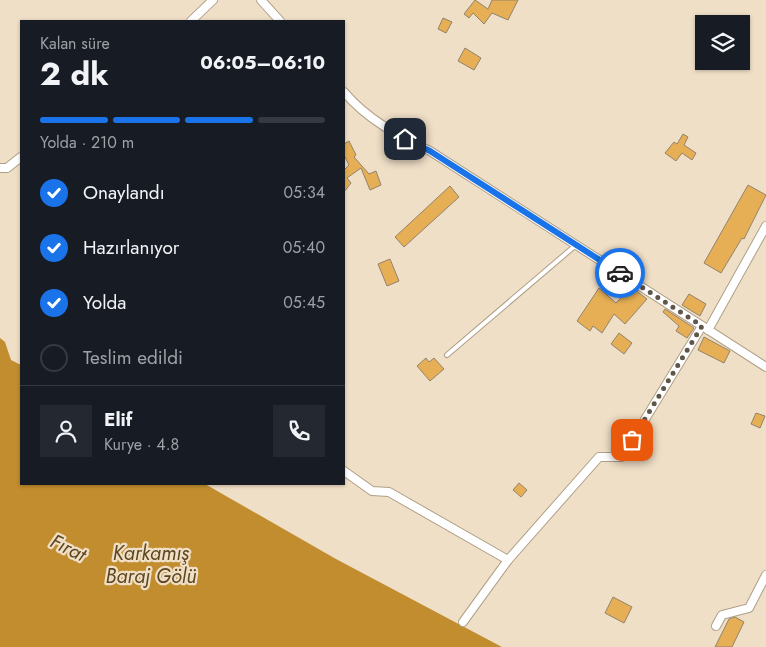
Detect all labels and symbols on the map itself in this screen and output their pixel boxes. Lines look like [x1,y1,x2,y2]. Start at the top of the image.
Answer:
pin [384,118,426,160]
courier [595,248,645,298]
pin [611,419,653,461]
water label: Fırat [45,527,92,570]
water label: Karkamış Baraj Gölü [106,539,196,591]

